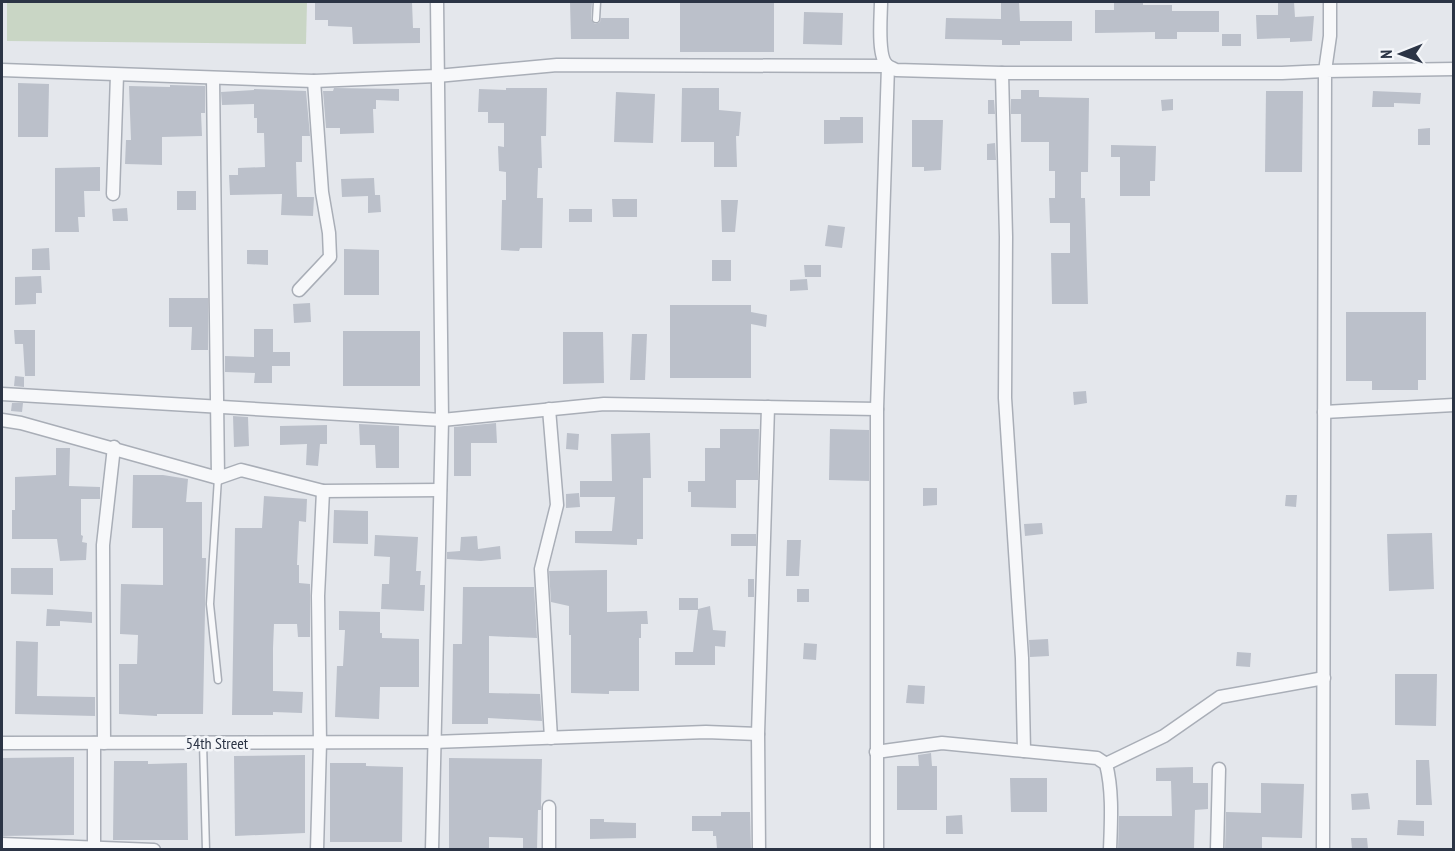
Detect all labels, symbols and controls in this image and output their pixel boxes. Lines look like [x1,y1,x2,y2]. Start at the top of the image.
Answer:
north arrow [1371,24,1431,84]
text: N [1376,50,1396,59]
street label: 54th Street [186,733,249,753]

